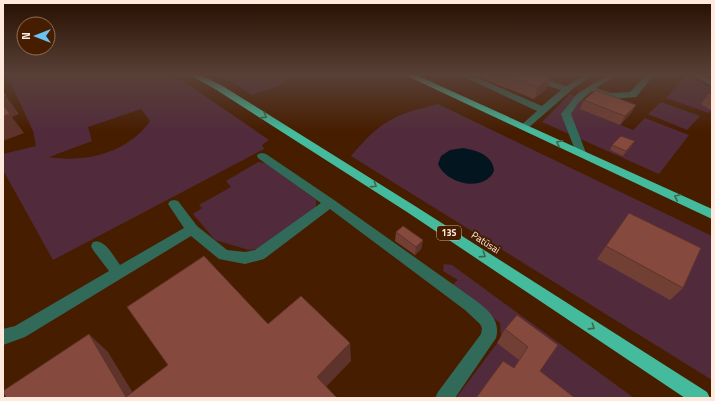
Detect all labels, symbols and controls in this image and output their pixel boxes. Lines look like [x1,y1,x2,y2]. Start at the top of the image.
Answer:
north arrow [16,16,56,56]
text: N [18,32,34,40]
one-way arrow [260,111,267,118]
one-way arrow [555,140,563,148]
one-way arrow [370,180,377,188]
one-way arrow [673,194,681,202]
road number: 13S [437,226,461,240]
street label: Patūsai [468,228,503,257]
one-way arrow [479,251,486,258]
one-way arrow [587,322,594,329]

